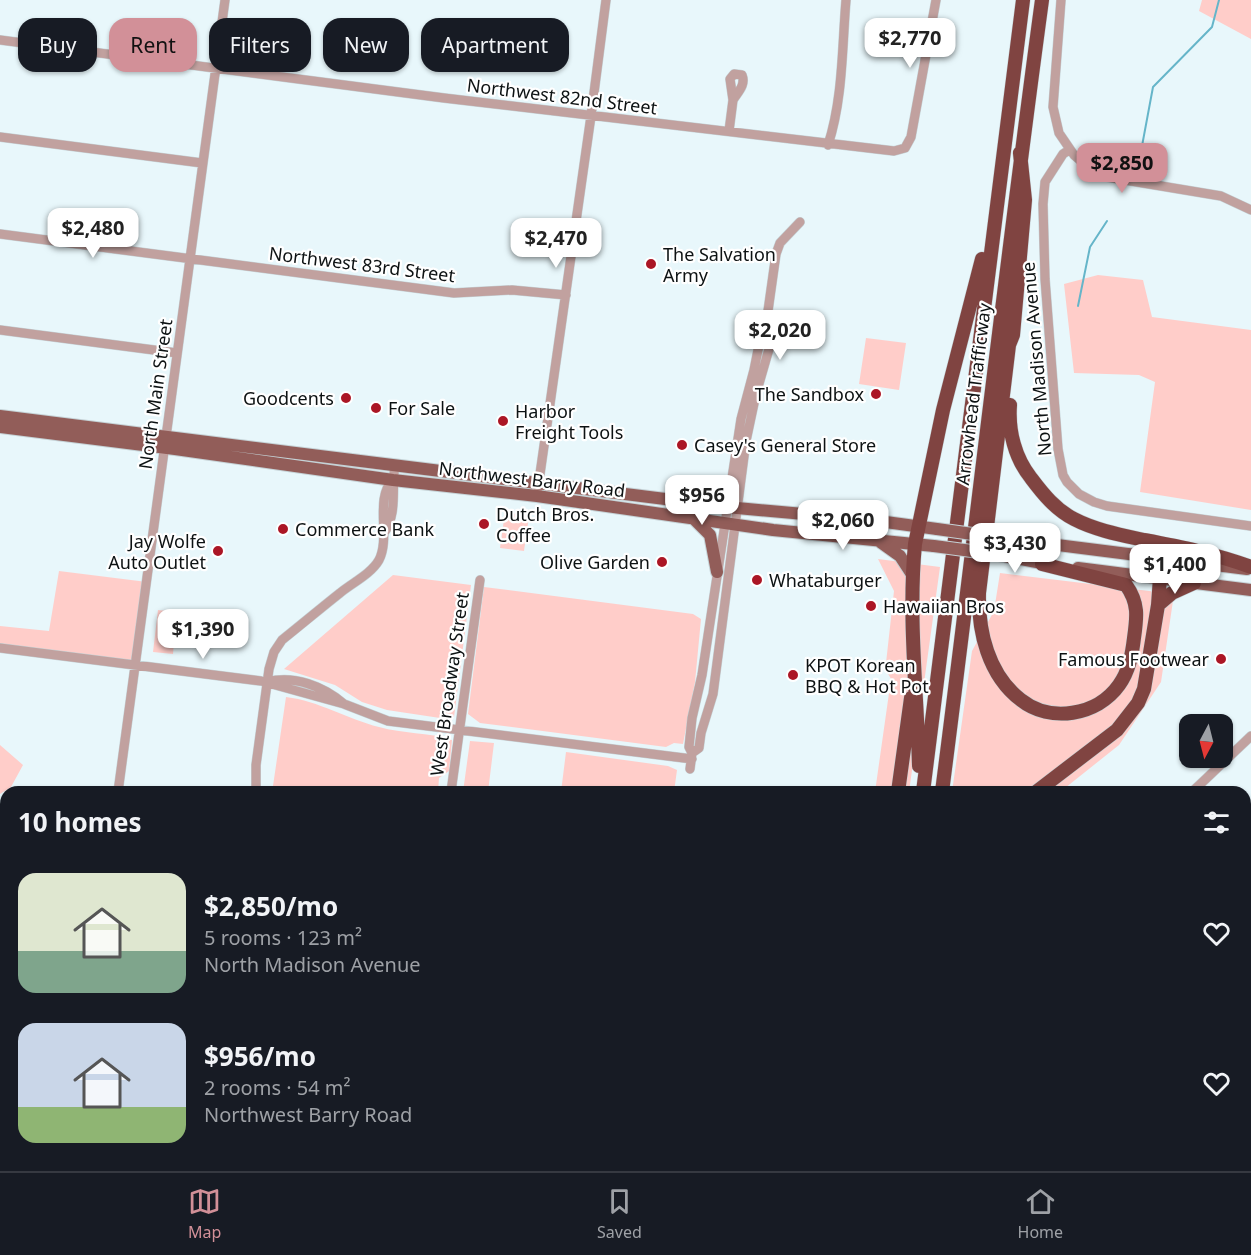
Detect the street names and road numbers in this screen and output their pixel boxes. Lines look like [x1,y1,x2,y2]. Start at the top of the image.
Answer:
street label: Northwest 82nd Street [466,72,659,120]
street label: Northwest 83rd Street [268,241,457,287]
street label: North Madison Avenue [1016,261,1056,457]
street label: Arrowhead Trafficway [950,301,996,486]
street label: North Main Street [133,317,177,471]
street label: Northwest Barry Road [437,456,627,502]
street label: West Broadway Street [424,590,474,778]

